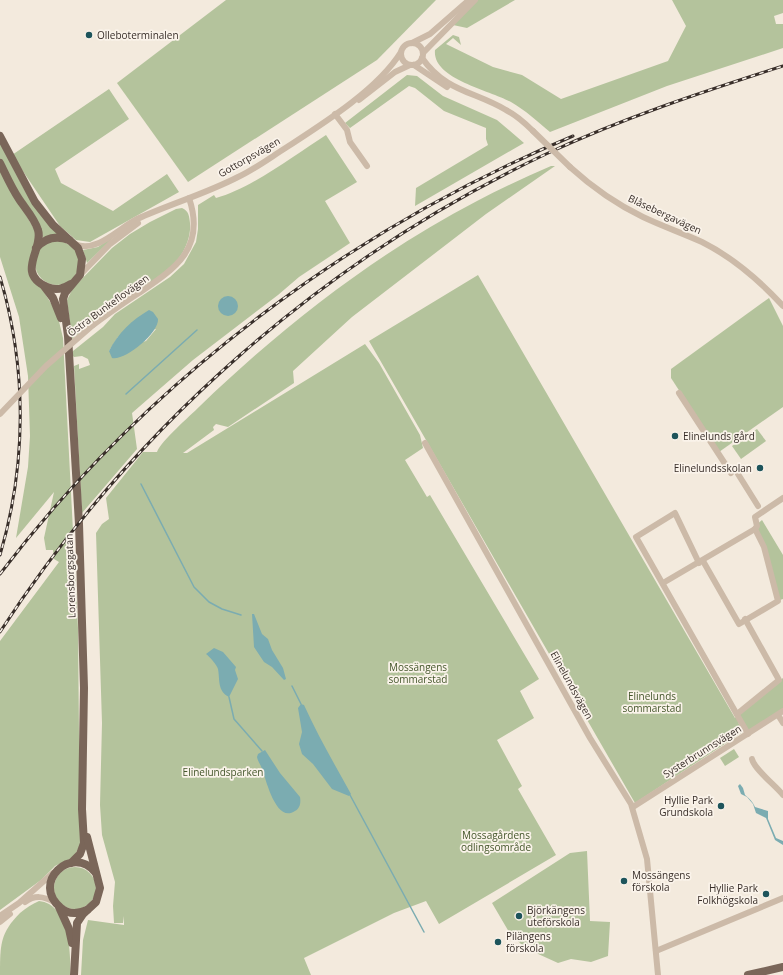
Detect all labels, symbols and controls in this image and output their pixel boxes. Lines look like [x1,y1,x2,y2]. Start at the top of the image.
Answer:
place label: Olleboterminalen [97,28,179,42]
marker: Olleboterminalen [84,30,94,40]
street label: Gottorpsvägen [216,134,282,180]
street label: Blåsebergavägen [626,191,704,237]
street label: Östra Bunkeflovägen [64,271,152,339]
place label: Elinelunds gård [683,429,755,443]
marker: Elinelunds gård [670,431,680,441]
place label: Elinelundsskolan [674,461,752,475]
marker: Elinelundsskolan [755,463,765,473]
street label: Lorensborgsgatan [62,534,78,618]
street label: Elinelundsvägen [548,648,596,722]
park label: Mossängens sommarstad [389,660,447,686]
park label: Elinelunds sommarstad [623,689,681,715]
street label: Systerbrunnsvägen [660,721,744,781]
park label: Elinelundsparken [183,765,263,779]
place label: Hyllie Park Grundskola [659,793,714,819]
marker: Hyllie Park Grundskola [716,801,726,811]
park label: Mossagårdens odlingsområde [461,828,531,854]
place label: Mossängens förskola [632,868,690,894]
marker: Mossängens förskola [619,876,629,886]
place label: Hyllie Park Folkhögskola [697,881,759,907]
marker: Hyllie Park Folkhögskola [761,889,771,899]
place label: Björkängens uteförskola [527,903,585,929]
marker: Björkängens uteförskola [514,911,524,921]
place label: Pilängens förskola [506,929,551,955]
marker: Pilängens förskola [493,937,503,947]

